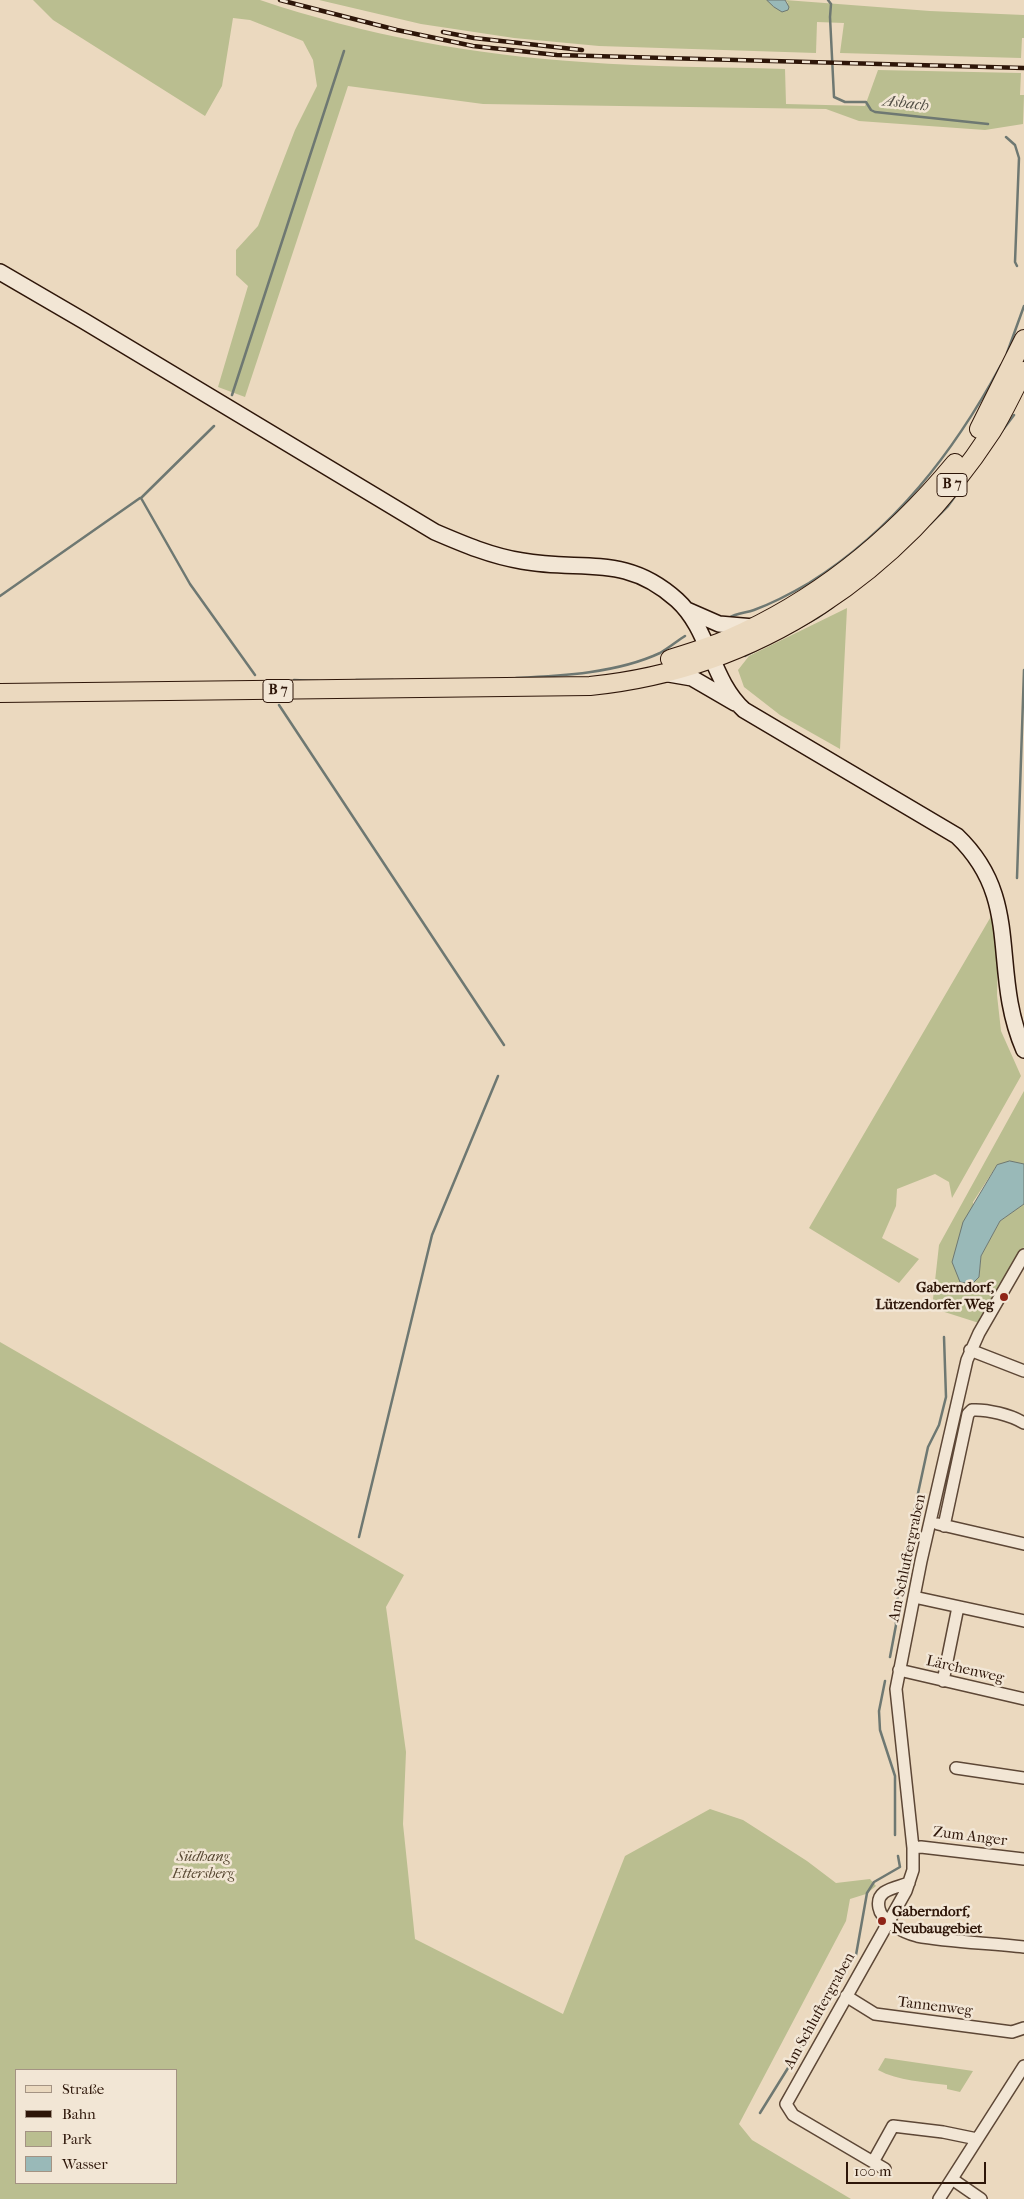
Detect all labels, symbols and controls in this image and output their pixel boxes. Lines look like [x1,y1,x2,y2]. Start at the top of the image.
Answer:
water label: Asbach [882,92,930,116]
road number: B 7 [937,474,967,496]
road number: B 7 [263,679,293,702]
place label: Gaberndorf, Lützendorfer Weg [876,1279,994,1314]
marker: Gaberndorf, Lützendorfer Weg [998,1291,1010,1303]
street label: Am Schluftergraben [886,1492,930,1624]
street label: Lärchenweg [924,1652,1006,1688]
street label: Zum Anger [932,1824,1008,1850]
park label: Südhang Ettersberg [172,1848,234,1883]
place label: Gaberndorf, Neubaugebiet [892,1903,982,1938]
marker: Gaberndorf, Neubaugebiet [876,1915,888,1927]
street label: Am Schluftergraben [781,1950,859,2072]
street label: Tannenweg [897,1993,973,2021]
legend [15,2069,178,2184]
text: Straße [62,2080,104,2098]
text: Bahn [62,2105,96,2123]
text: Park [62,2130,92,2148]
scale bar [849,2152,989,2184]
text: Wasser [62,2155,108,2173]
text: 100 m [854,2162,892,2180]

